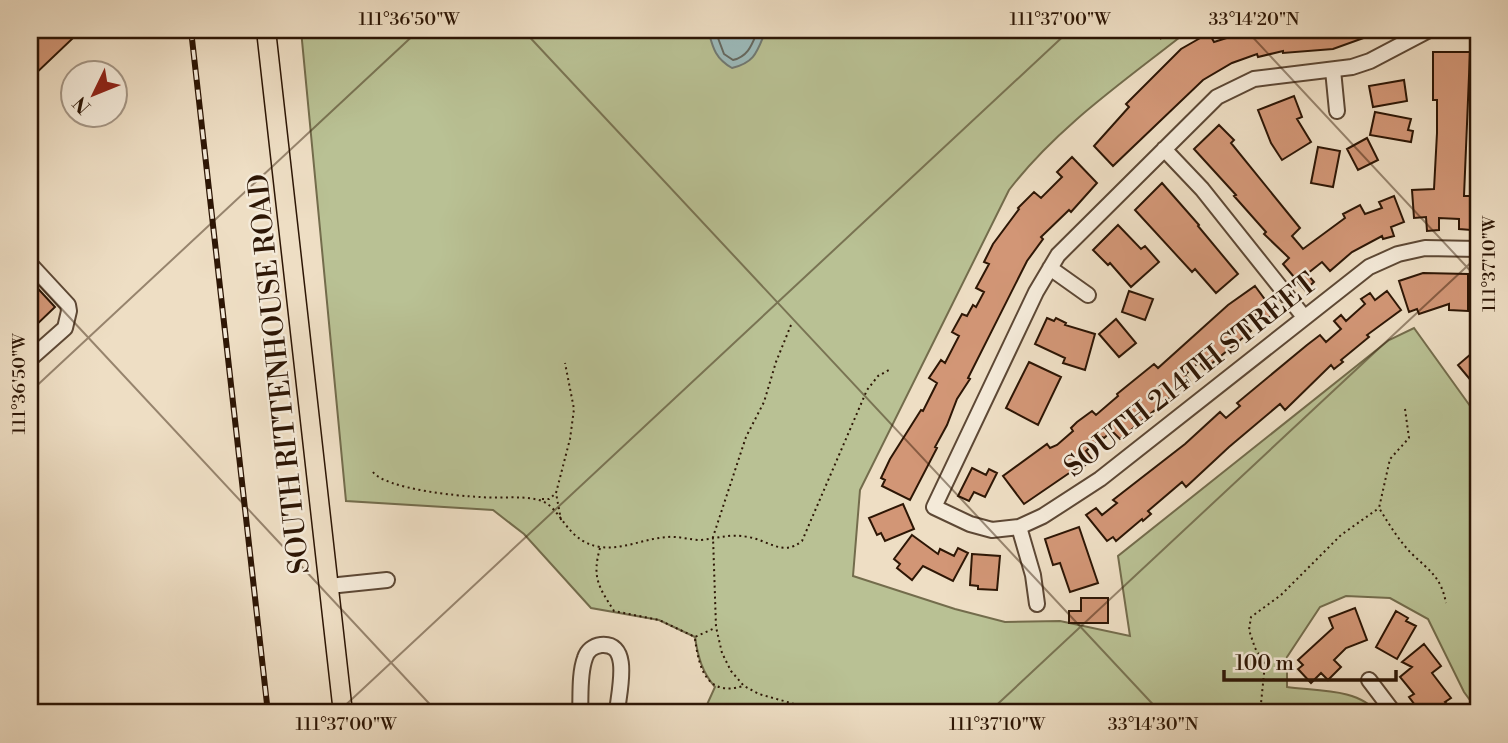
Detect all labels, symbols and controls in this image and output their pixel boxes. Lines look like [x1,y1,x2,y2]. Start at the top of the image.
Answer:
text: 111°36'50"W [358,8,460,31]
text: 111°37'00"W [1010,8,1111,31]
text: 33°14'20"N [1209,8,1300,31]
north arrow [60,60,130,130]
text: N [68,91,96,119]
street label: SOUTH RITTENHOUSE ROAD [241,172,318,576]
text: 111°37'10"W [1478,215,1501,312]
street label: SOUTH 214TH STREET [1057,266,1324,485]
text: 111°36'50"W [8,333,31,435]
scale bar [1224,638,1396,682]
text: 100 m [1235,651,1294,677]
text: 111°37'00"W [296,713,397,736]
text: 111°37'10"W [949,713,1046,736]
text: 33°14'30"N [1108,713,1199,736]

